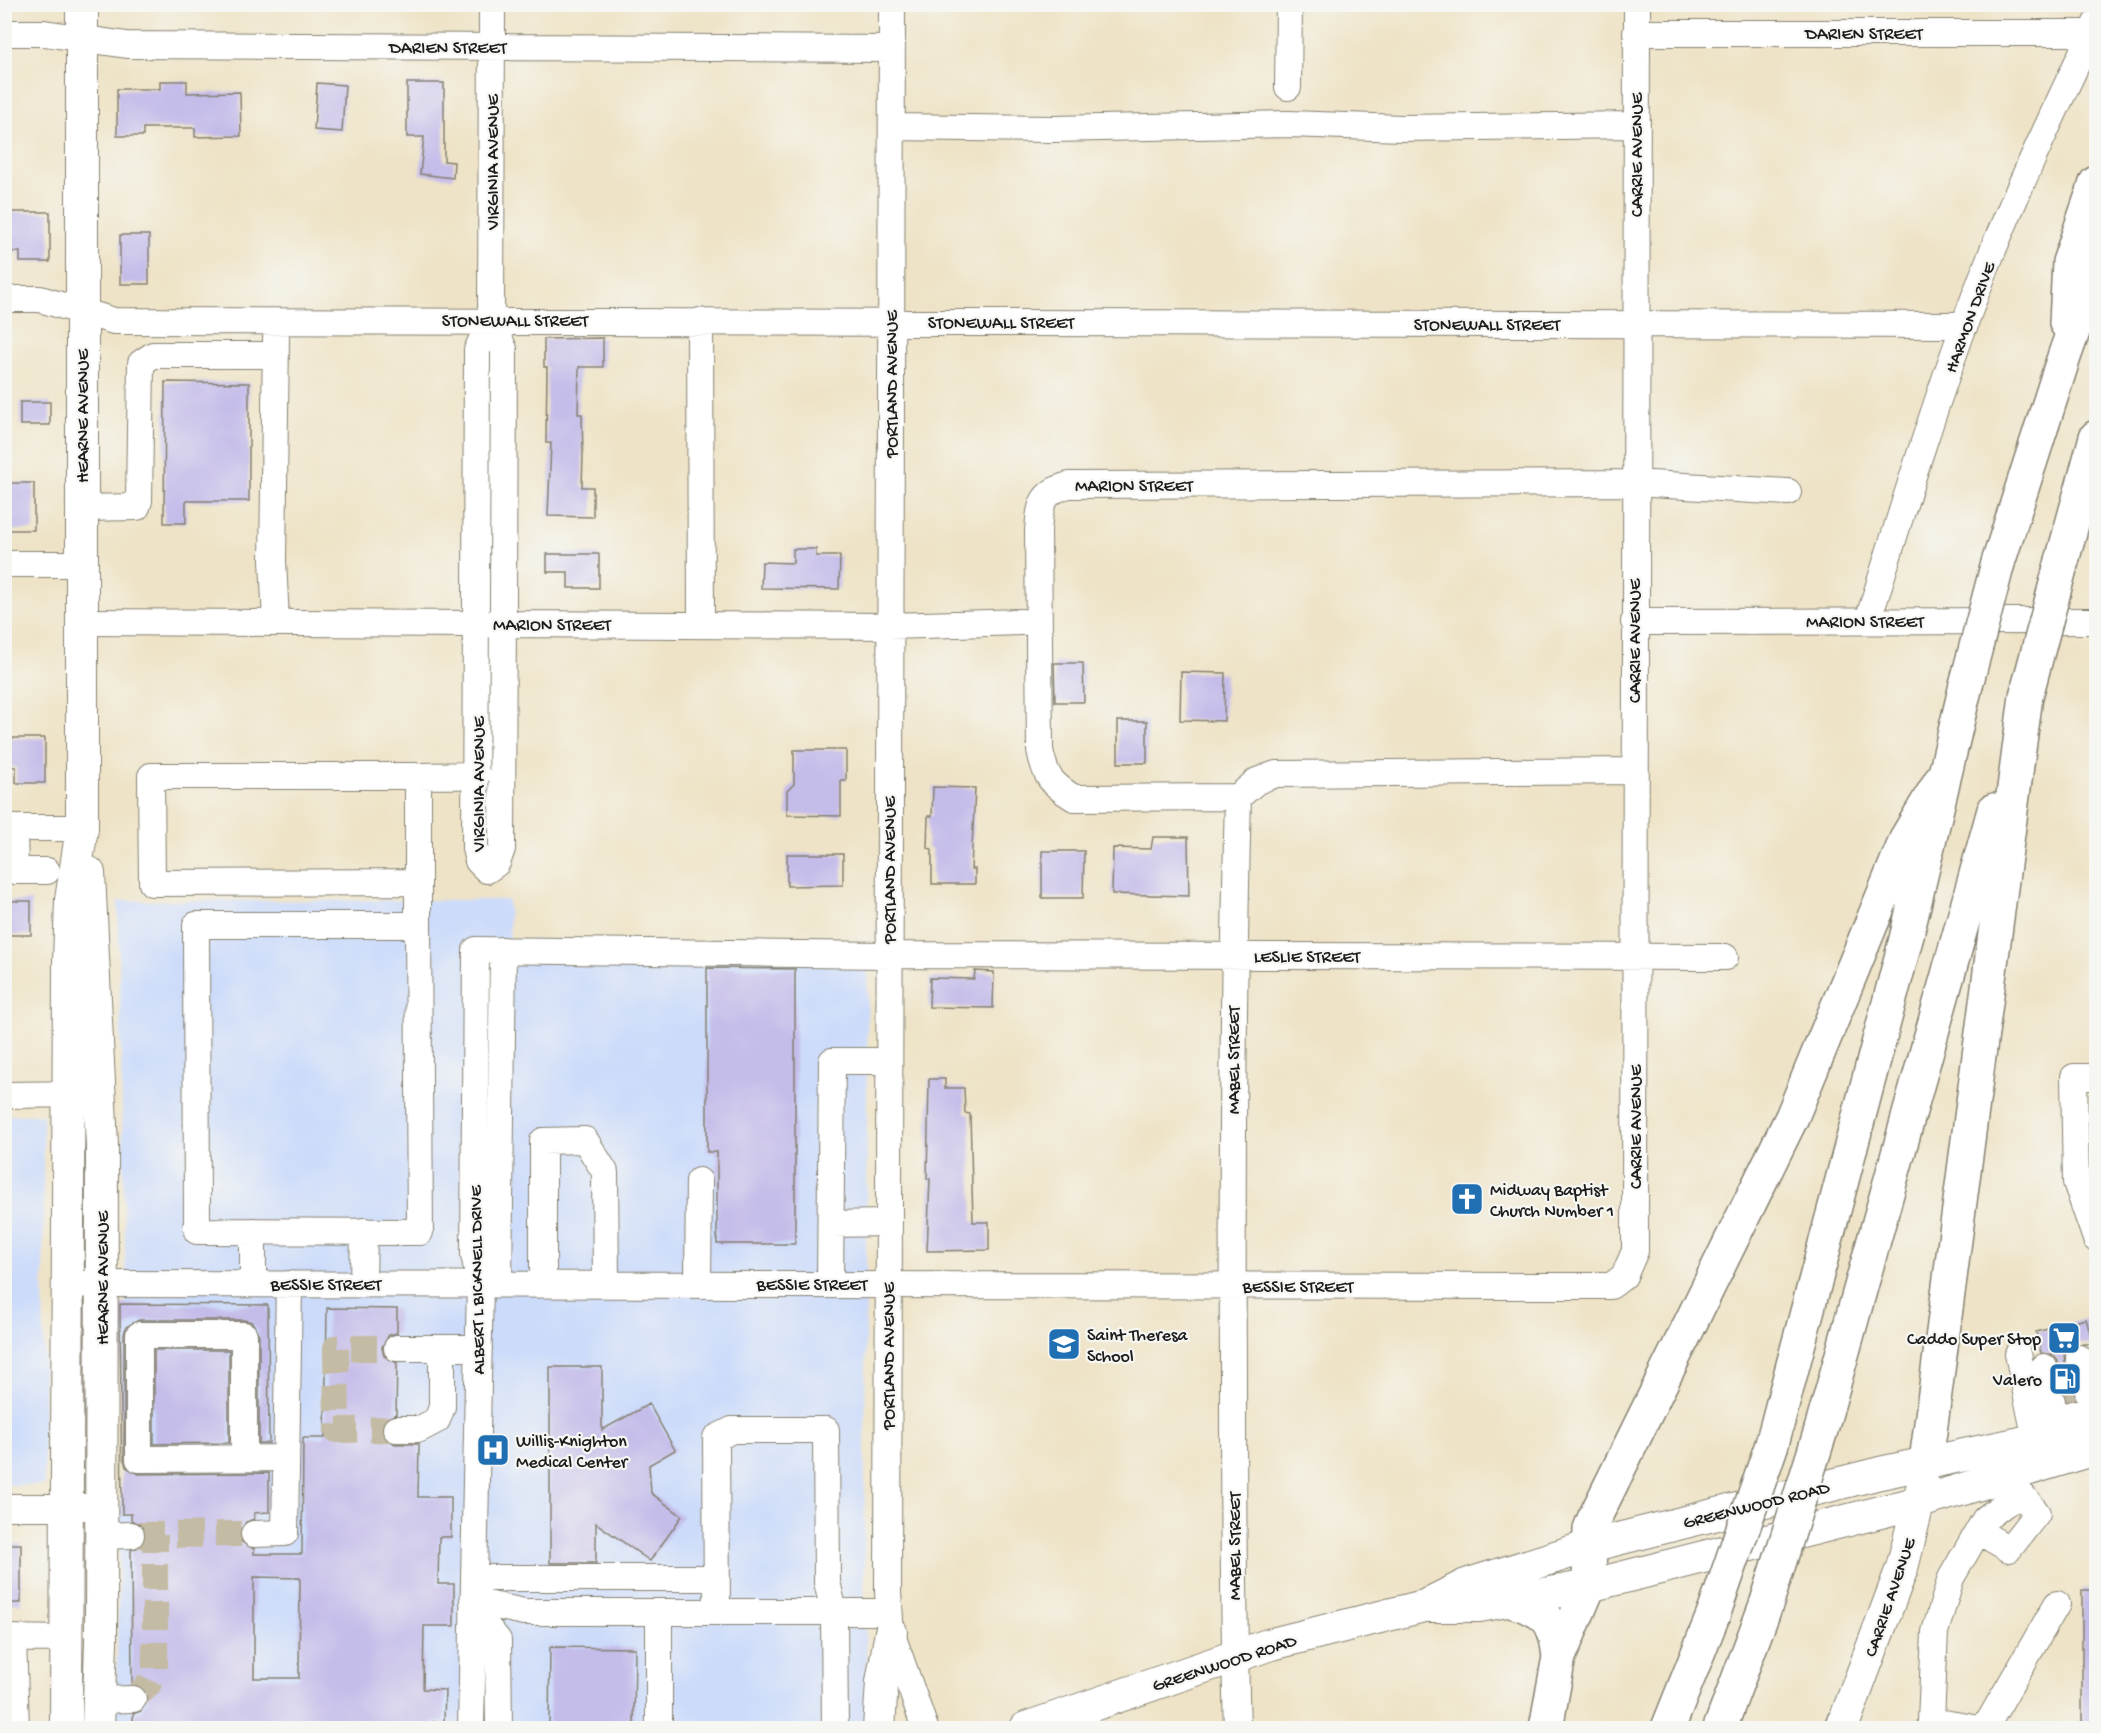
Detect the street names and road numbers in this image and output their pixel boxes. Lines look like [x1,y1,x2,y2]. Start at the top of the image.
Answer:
street label: DARIEN STREET [1804,25,1924,46]
street label: DARIEN STREET [388,39,508,60]
street label: CARRIE AVENUE [1628,92,1649,217]
street label: VIRGINIA AVENUE [484,93,505,231]
street label: HARMON DRIVE [1942,259,2001,376]
street label: PORTLAND AVENUE [883,310,904,459]
street label: STONEWALL STREET [442,312,589,333]
street label: STONEWALL STREET [928,314,1075,335]
street label: STONEWALL STREET [1414,316,1561,337]
street label: HEARNE AVENUE [74,348,95,483]
street label: MARION STREET [1075,477,1194,498]
street label: CARRIE AVENUE [1626,578,1647,703]
street label: MARION STREET [1806,613,1925,634]
street label: MARION STREET [493,616,612,637]
street label: VIRGINIA AVENUE [470,715,491,853]
street label: PORTLAND AVENUE [881,796,902,945]
street label: LESLIE STREET [1254,948,1361,969]
street label: MABEL STREET [1225,1005,1246,1114]
street label: CARRIE AVENUE [1627,1064,1648,1189]
street label: ALBERT L BICKNELL DRIVE [466,1184,491,1375]
street label: HEARNE AVENUE [94,1210,115,1345]
street label: BESSIE STREET [270,1276,383,1297]
street label: BESSIE STREET [756,1276,869,1297]
street label: BESSIE STREET [1242,1278,1355,1299]
street label: PORTLAND AVENUE [880,1282,901,1431]
street label: GREENWOOD ROAD [1681,1478,1832,1535]
street label: MABEL STREET [1226,1491,1247,1600]
street label: CARRIE AVENUE [1861,1535,1922,1660]
street label: GREENWOOD ROAD [1150,1631,1300,1698]

